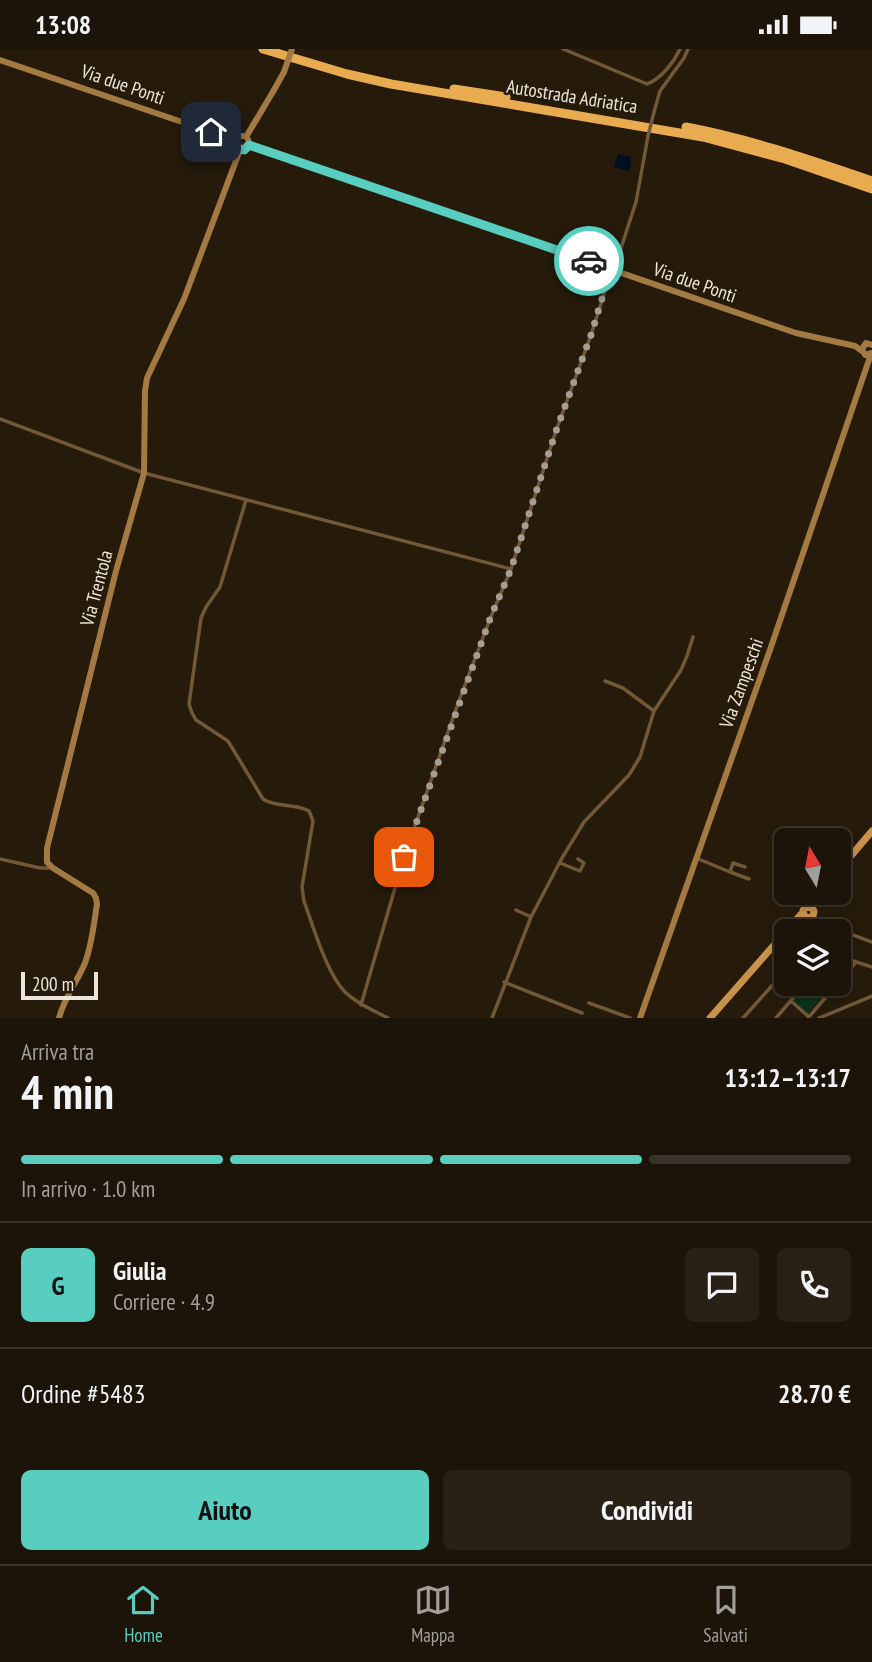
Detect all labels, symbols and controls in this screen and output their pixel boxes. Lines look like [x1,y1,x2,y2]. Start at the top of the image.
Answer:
text: 13:08 [35,8,91,41]
street label: Via due Ponti [77,58,168,109]
street label: Autostrada Adriatica [505,74,639,118]
pin [181,102,241,162]
icon: home [192,113,230,151]
courier [554,226,624,296]
icon: car [570,242,608,280]
street label: Via due Ponti [649,256,740,307]
street label: Via Trentola [74,547,118,630]
street label: Via Zampeschi [713,635,768,732]
pin [374,827,434,887]
north arrow [774,828,850,905]
map controls [774,828,851,996]
icon: bag [385,838,423,876]
button: layers [774,919,851,996]
scale bar [21,969,98,1001]
text: 200 m [32,972,74,996]
text: Arriva tra [21,1037,94,1066]
text: 13:12–13:17 [724,1061,851,1094]
text: 4 min [21,1062,114,1122]
text: In arrivo · 1.0 km [21,1174,155,1203]
button: chat [685,1248,759,1322]
button: phone [777,1248,851,1322]
text: Giulia [113,1254,166,1287]
text: G [51,1269,65,1302]
text: Corriere · 4.9 [113,1287,215,1316]
text: Ordine #5483 [21,1377,145,1410]
text: 28.70 € [778,1377,851,1410]
button: Aiuto [21,1470,429,1550]
button: Condividi [443,1470,851,1550]
tab: Home [124,1581,163,1647]
tab: Mappa [411,1581,455,1647]
tab: Salvati [703,1581,748,1647]

